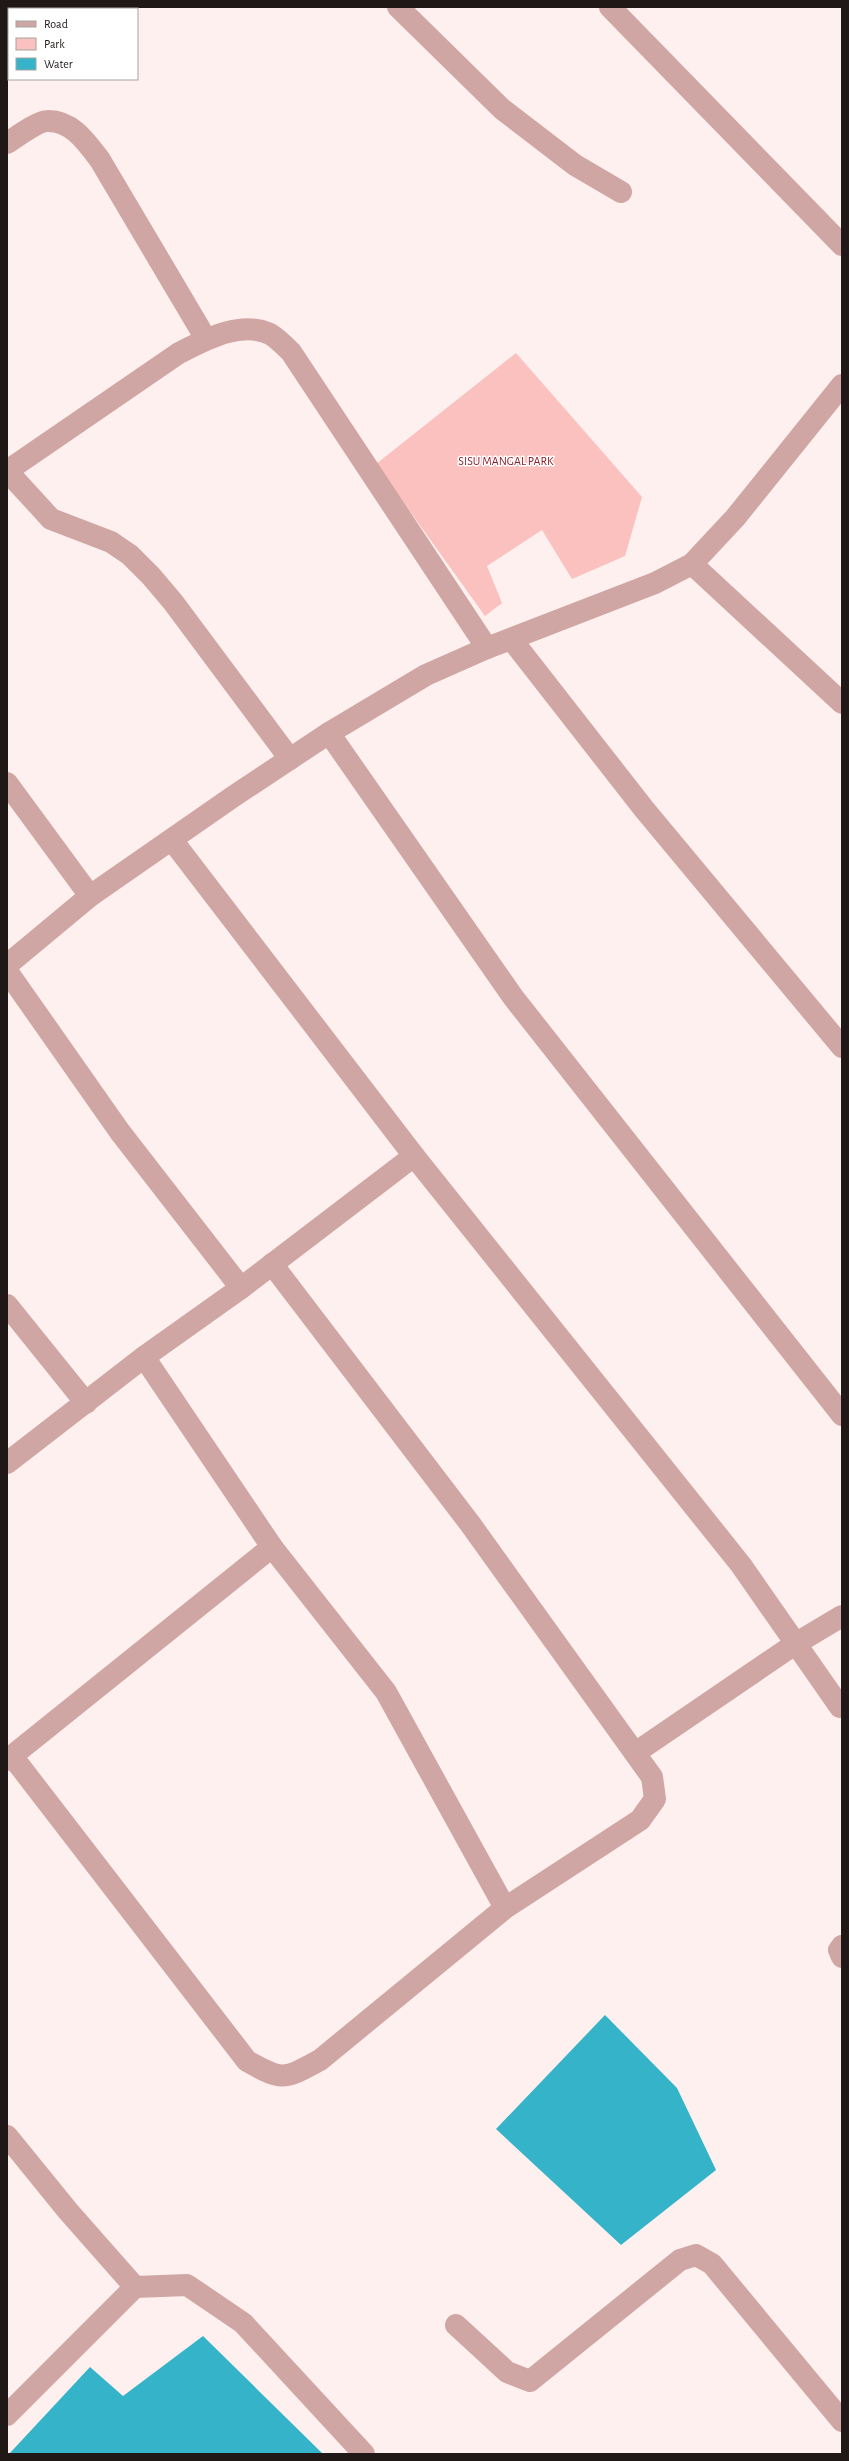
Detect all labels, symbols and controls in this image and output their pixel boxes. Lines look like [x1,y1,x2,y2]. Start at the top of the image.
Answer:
legend [8,8,138,80]
text: Road [44,18,68,30]
text: Park [44,38,65,50]
text: Water [44,58,73,70]
park label: SISU MANGAL PARK [458,455,554,467]

